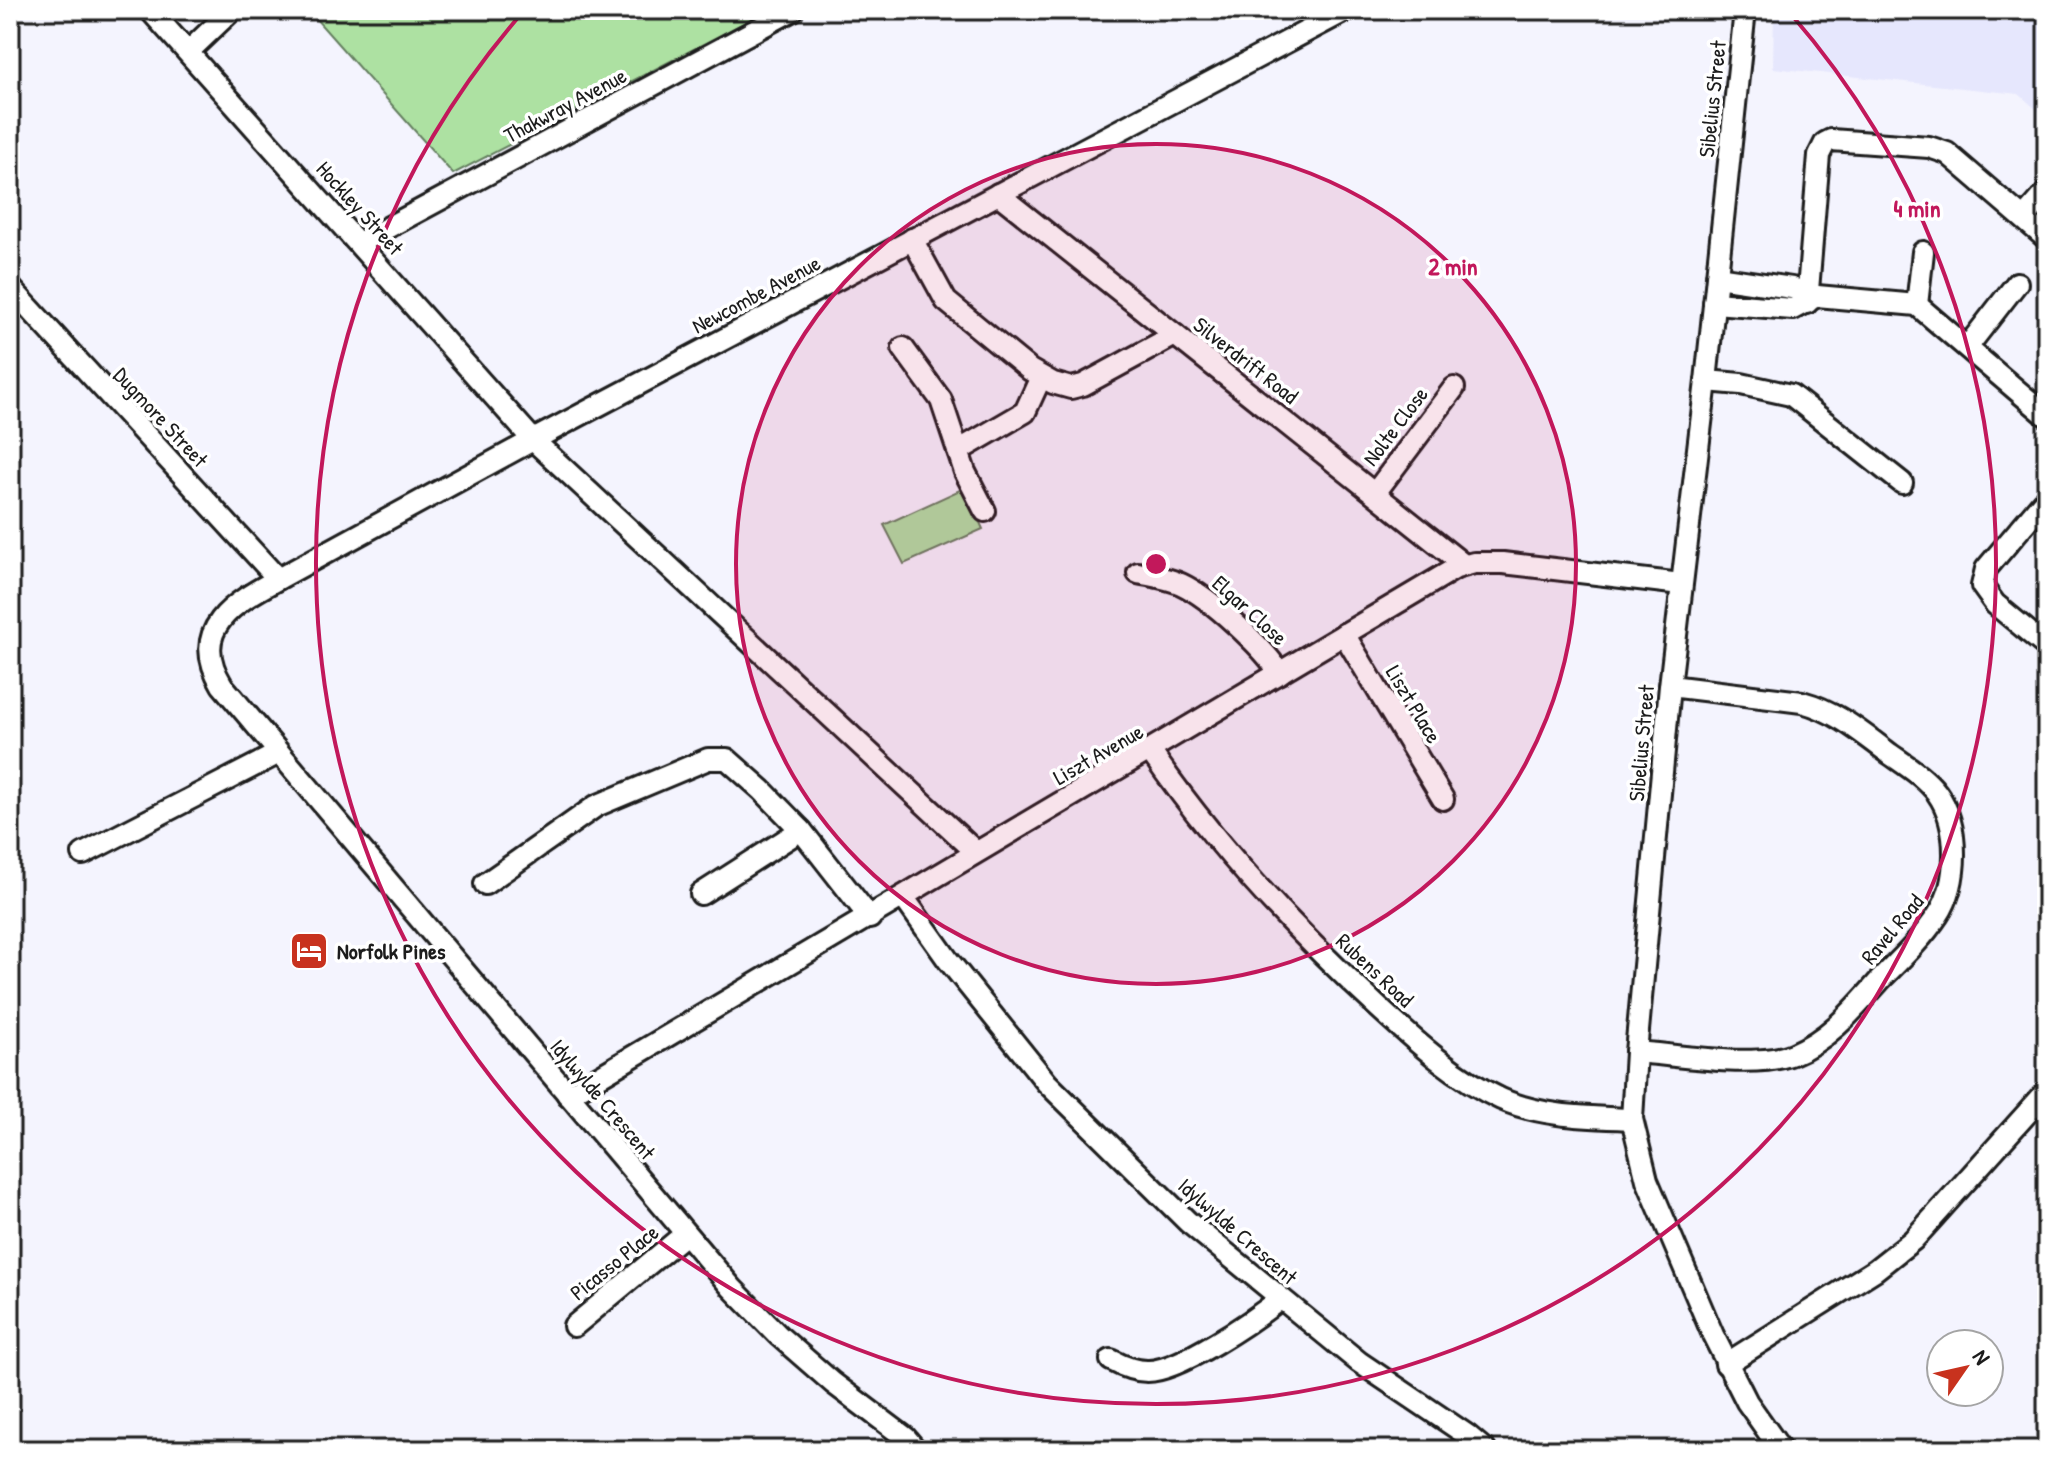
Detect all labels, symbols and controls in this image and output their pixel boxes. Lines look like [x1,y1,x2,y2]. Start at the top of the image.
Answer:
street label: Sibelius Street [1691,39,1733,159]
street label: Thakwray Avenue [498,60,632,150]
street label: Hockley Street [310,154,411,262]
text: 4 min [1893,192,1941,224]
street label: Newcombe Avenue [686,247,826,341]
text: 2 min [1428,250,1478,282]
street label: Silverdrift Road [1187,310,1305,411]
street label: Dugmore Street [107,361,215,474]
street label: Nolte Close [1355,380,1435,472]
centre of rings [1142,550,1170,578]
street label: Elgar Close [1206,568,1294,652]
street label: Liszt Place [1379,659,1449,749]
street label: Sibelius Street [1621,683,1661,803]
street label: Liszt Avenue [1047,716,1149,792]
street label: Ravel Road [1854,887,1930,970]
street label: Rubens Road [1330,926,1421,1014]
hotel icon: Norfolk Pines [288,930,330,972]
place label: Norfolk Pines [337,936,446,966]
street label: Idylwylde Crescent [544,1032,663,1166]
street label: Idylwylde Crescent [1172,1171,1304,1292]
street label: Picasso Place [563,1217,665,1307]
north arrow [1925,1328,2005,1408]
text: N [1966,1344,1997,1370]

